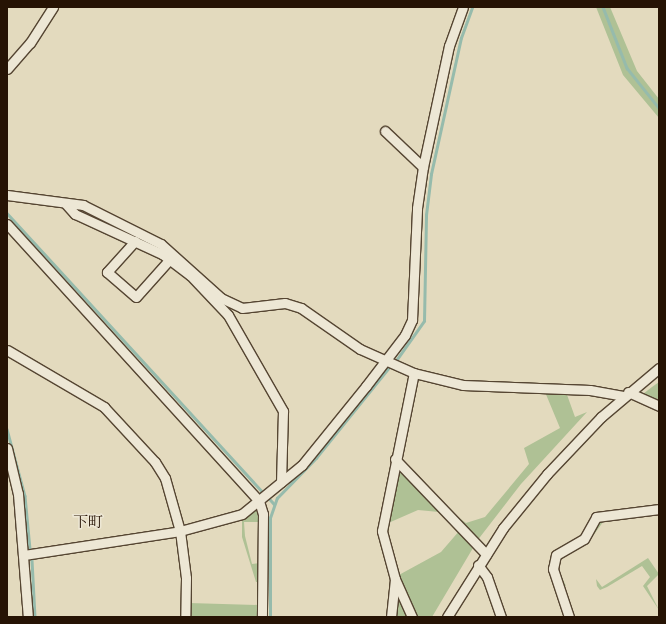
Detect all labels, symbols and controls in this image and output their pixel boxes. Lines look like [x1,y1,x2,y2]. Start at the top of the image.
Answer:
district label: 下町 [73,514,103,532]

